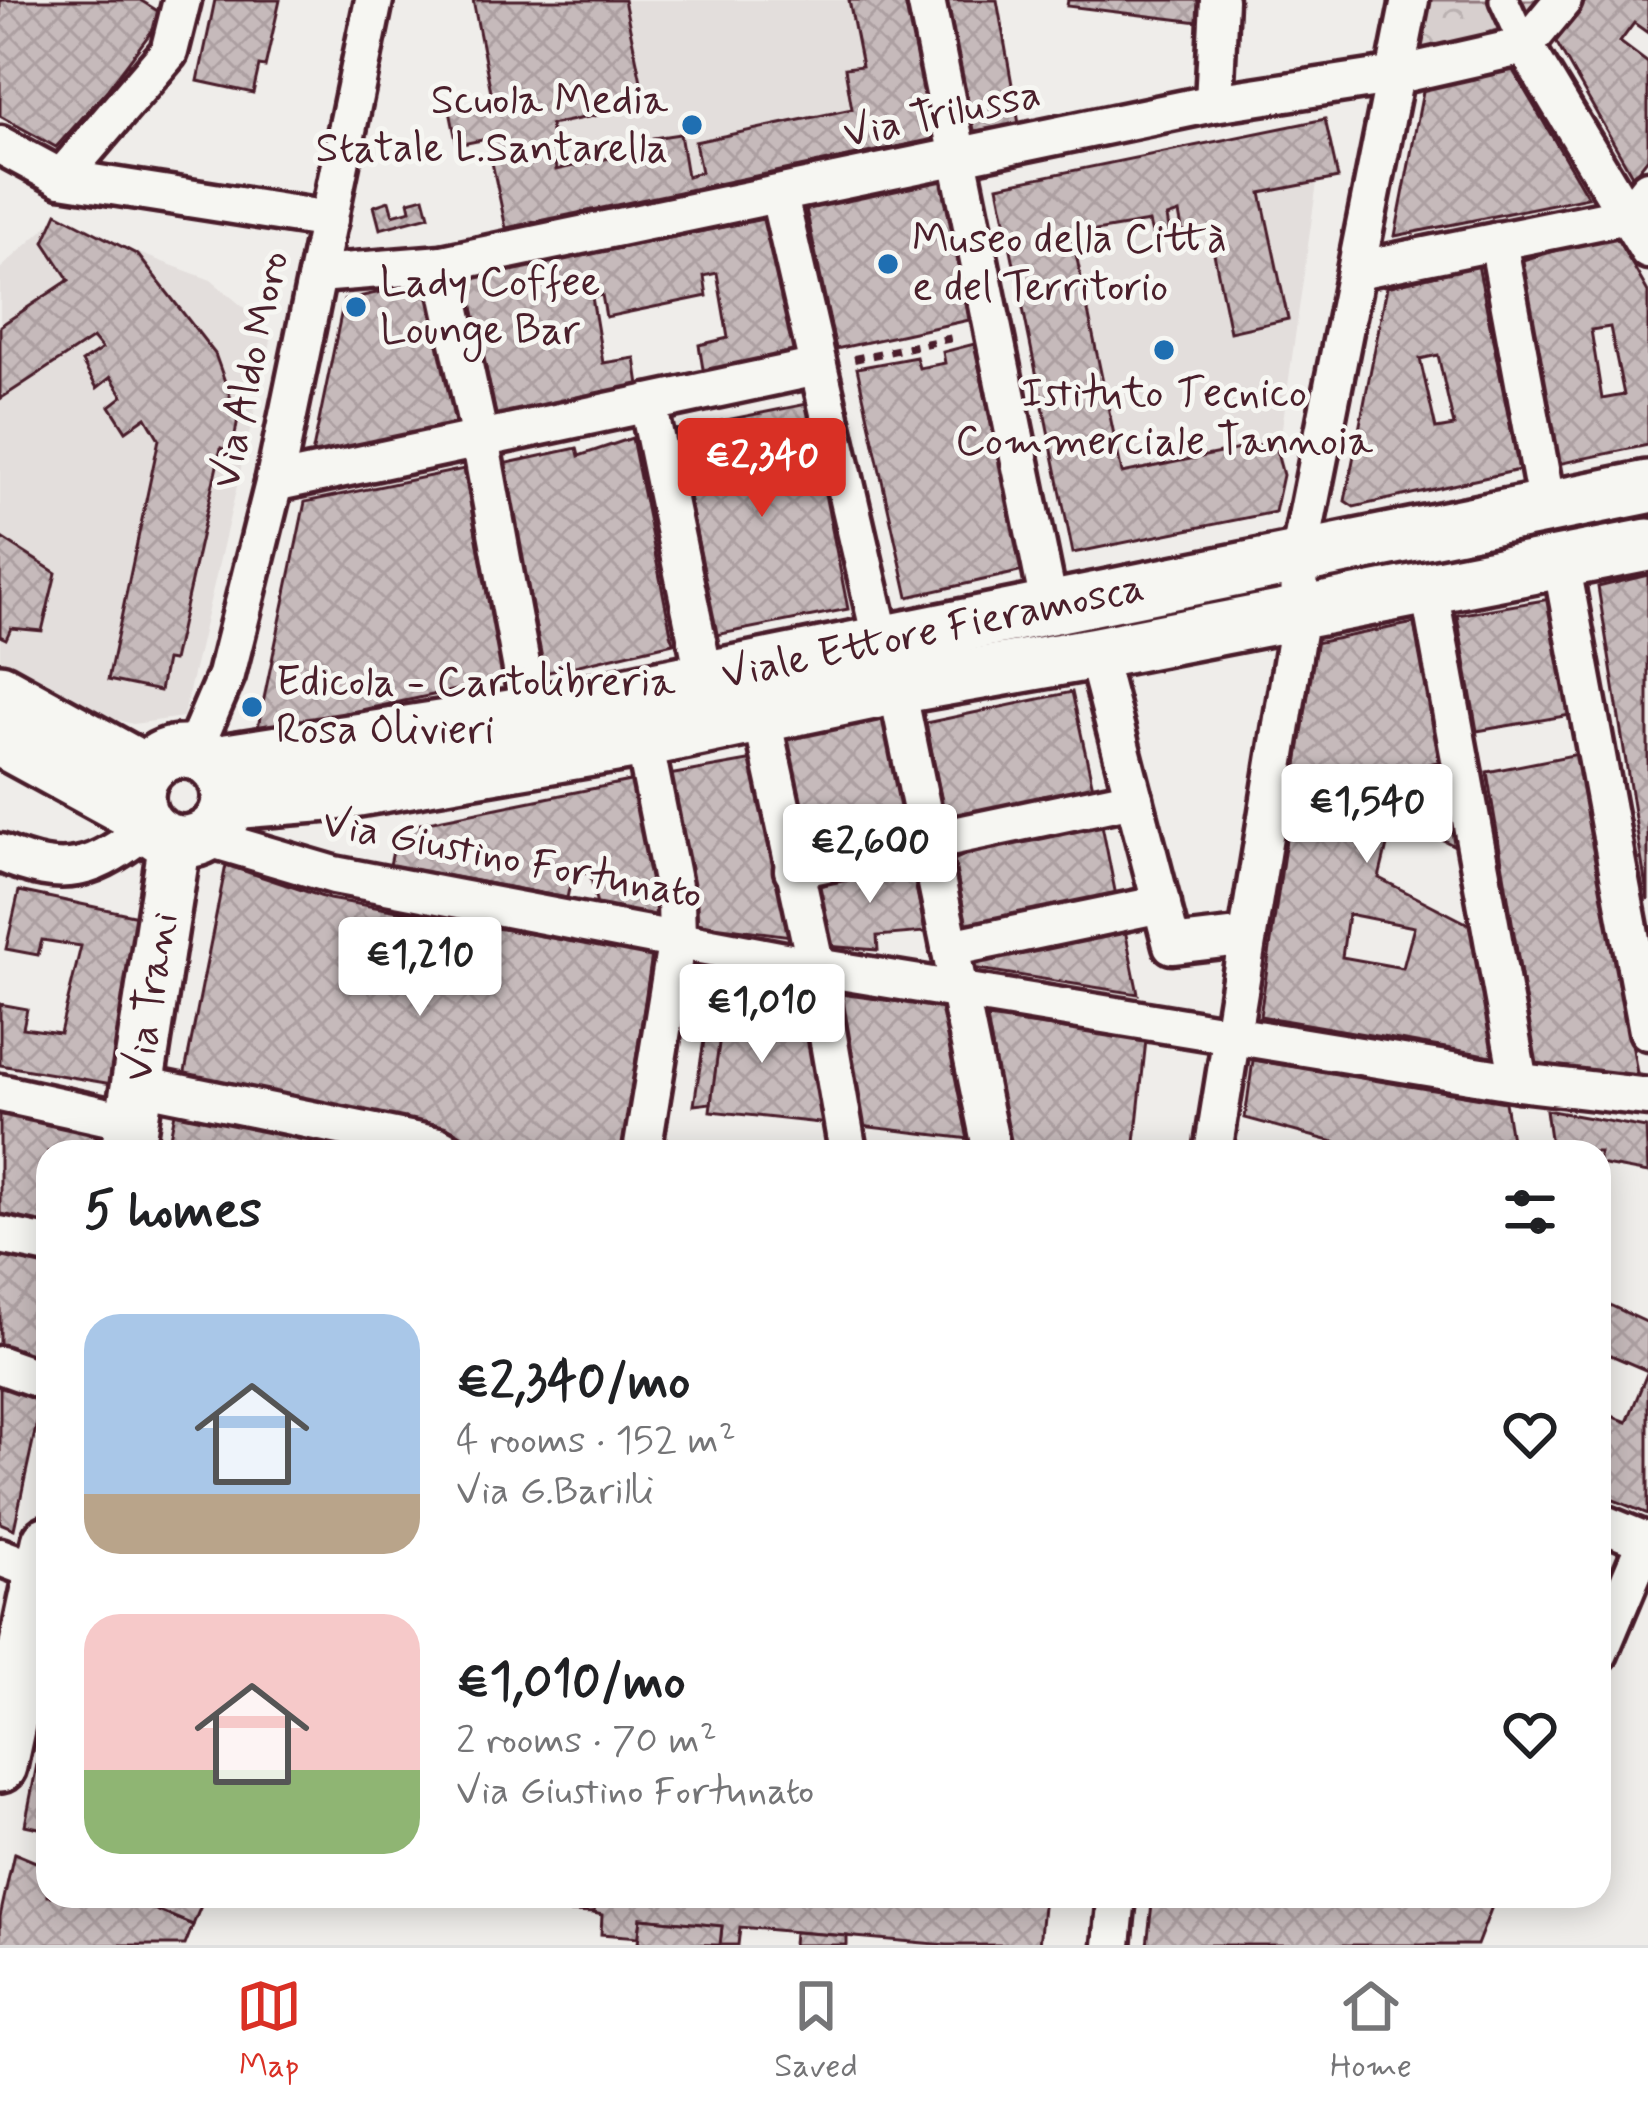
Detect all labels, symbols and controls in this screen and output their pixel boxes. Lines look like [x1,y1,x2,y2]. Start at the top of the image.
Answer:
street label: Via Trilussa [838,67,1046,163]
place label: Scuola Media Statale L.Santarella [316,74,669,177]
marker: Scuola Media Statale L.Santarella [679,112,705,138]
place label: Museo della Città e del Territorio [912,213,1227,316]
street label: Via Aldo Moro [199,246,303,494]
marker: Museo della Città e del Territorio [875,251,901,277]
place label: Lady Coffee Lounge Bar [380,256,601,362]
marker: Lady Coffee Lounge Bar [343,294,369,320]
marker: Istituto Tecnico Commerciale Tannoia [1151,337,1177,363]
place label: Istituto Tecnico Commerciale Tannoia [955,367,1374,470]
pin: €2,340 [664,418,860,520]
text: €2,340 [705,431,819,482]
street label: Viale Ettore Fieramosca [717,560,1149,704]
place label: Edicola - Cartolibreria Rosa Olivieri [276,656,676,759]
marker: Edicola - Cartolibreria Rosa Olivieri [239,694,265,720]
pin: €1,540 [1269,764,1465,866]
text: €1,540 [1308,777,1426,828]
street label: Via Giustino Fortunato [317,796,707,924]
pin: €2,600 [772,804,968,906]
text: €2,600 [810,817,930,868]
street label: Via Trani [111,908,193,1086]
pin: €1,210 [322,917,518,1019]
text: €1,210 [365,930,475,981]
pin: €1,010 [664,964,860,1066]
text: €1,010 [707,977,817,1028]
text: 5 homes [84,1179,262,1245]
icon: filters [1497,1179,1563,1245]
text: €2,340/mo [456,1350,690,1416]
icon: home [180,1362,324,1506]
icon: heart [1497,1401,1563,1467]
text: 4 rooms · 152 m² [456,1416,736,1467]
text: Via G.Barilli [456,1467,654,1518]
text: €1,010/mo [456,1650,685,1716]
icon: home [180,1662,324,1806]
icon: heart [1497,1701,1563,1767]
text: 2 rooms · 70 m² [456,1716,717,1767]
text: Via Giustino Fortunato [456,1767,814,1818]
tab: Map [236,1973,302,2089]
tab: Saved [774,1973,858,2089]
tab: Home [1330,1973,1412,2089]

